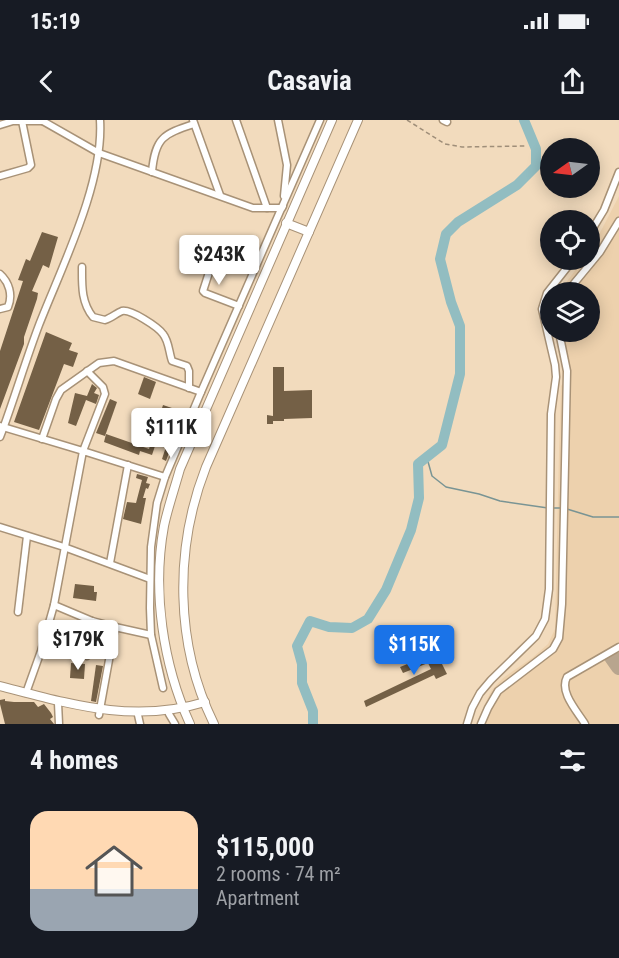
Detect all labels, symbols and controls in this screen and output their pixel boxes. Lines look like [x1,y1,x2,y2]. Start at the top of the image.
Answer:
text: 15:19 [30,9,81,34]
icon: back [30,65,63,98]
text: Casavia [267,65,352,97]
icon: share [556,65,589,98]
north arrow [540,138,600,198]
map controls [540,138,600,342]
button: locate [540,210,600,270]
pin: $243K [177,235,261,286]
text: $243K [193,242,245,266]
button: layers [540,282,600,342]
pin: $111K [129,408,213,459]
text: $111K [145,415,197,439]
pin: $179K [36,620,120,671]
pin: $115K [372,625,456,676]
text: $179K [52,627,104,651]
text: $115K [388,632,440,656]
icon: filters [556,744,589,777]
text: 4 homes [30,745,118,775]
text: $115,000 [216,832,314,862]
icon: home [78,835,150,907]
text: 2 rooms · 74 m² [216,862,341,886]
text: Apartment [216,886,300,910]

